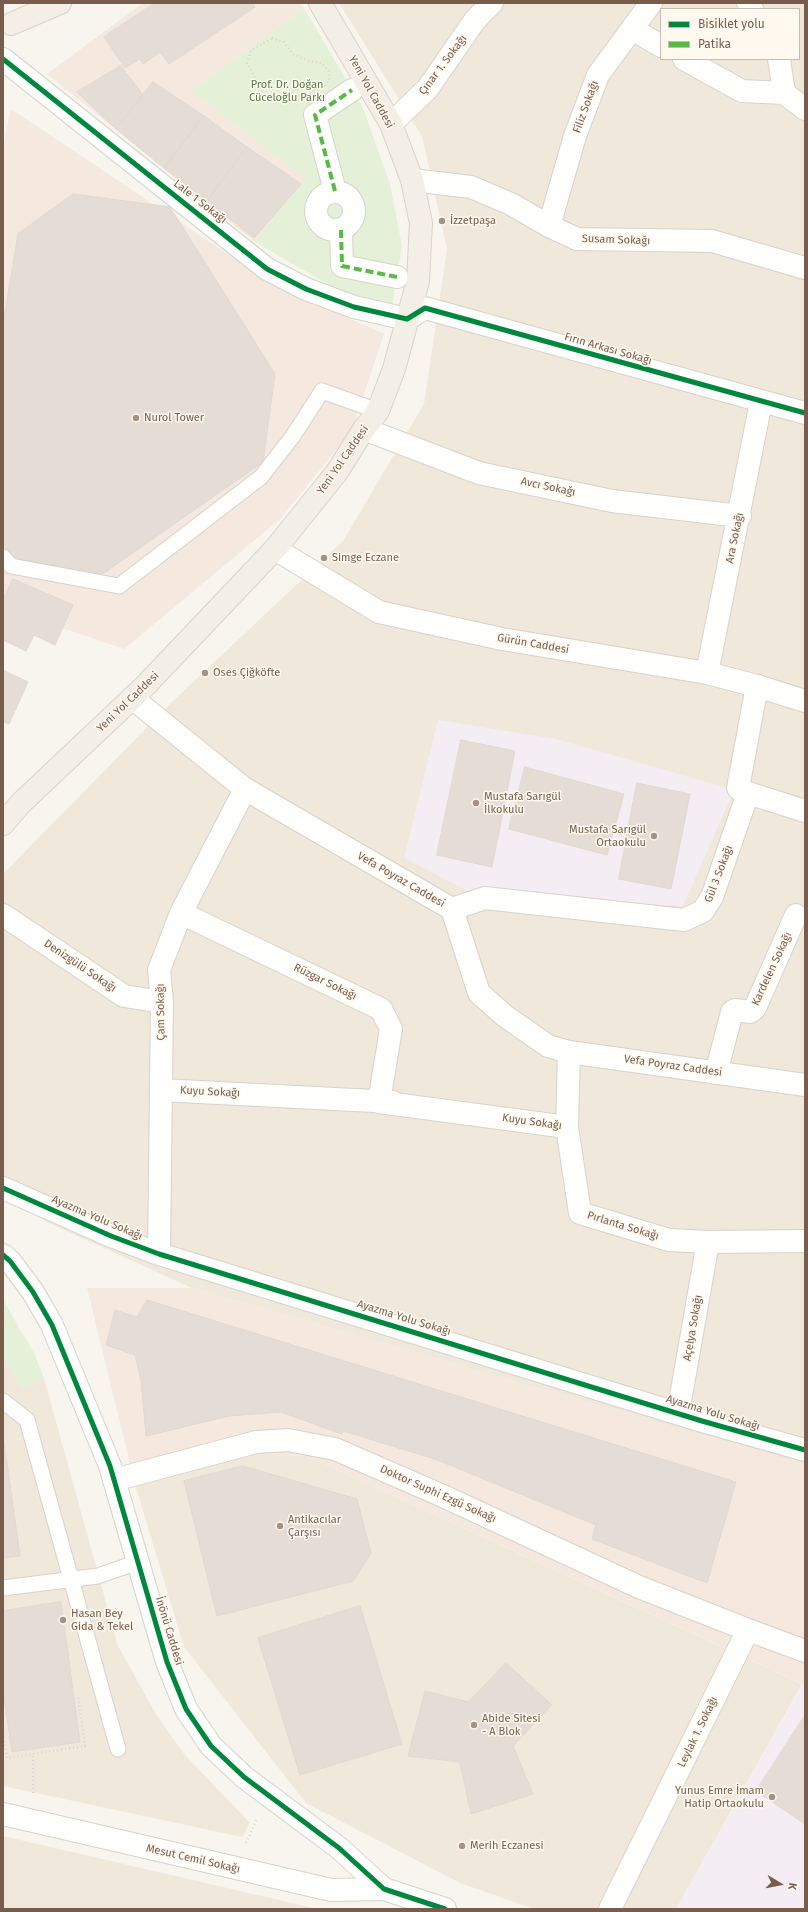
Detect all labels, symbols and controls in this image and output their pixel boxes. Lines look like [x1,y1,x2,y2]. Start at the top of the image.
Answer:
legend [660,8,800,60]
text: Bisiklet yolu [698,17,765,31]
street label: Çınar 1. Sokağı [416,32,470,98]
text: Patika [698,37,731,51]
street label: Yeni Yol Caddesi [346,53,396,131]
park label: Prof. Dr. Doğan Cüceloğlu Parkı [249,78,325,104]
street label: Filiz Sokağı [570,79,602,135]
street label: Lale 1 Sokağı [171,177,229,227]
place label: İzzetpaşa [450,214,496,228]
marker: İzzetpaşa [437,216,447,226]
street label: Susam Sokağı [582,232,650,248]
street label: Fırın Arkası Sokağı [563,330,653,368]
place label: Nurol Tower [144,411,204,425]
marker: Nurol Tower [131,413,141,423]
street label: Yeni Yol Caddesi [314,423,372,497]
street label: Avcı Sokağı [519,475,577,499]
street label: Ara Sokağı [723,511,747,565]
place label: Simge Eczane [332,551,399,565]
marker: Simge Eczane [319,553,329,563]
street label: Gürün Caddesi [496,631,570,657]
place label: Oses Çiğköfte [213,666,280,680]
marker: Oses Çiğköfte [200,668,210,678]
street label: Yeni Yol Caddesi [94,669,162,735]
place label: Mustafa Sarıgül İlkokulu [484,790,561,816]
marker: Mustafa Sarıgül İlkokulu [471,798,481,808]
place label: Mustafa Sarıgül Ortaokulu [569,823,646,849]
marker: Mustafa Sarıgül Ortaokulu [649,831,659,841]
street label: Gül 3 Sokağı [702,843,736,905]
street label: Vefa Poyraz Caddesi [355,850,447,910]
street label: Kardelen Sokağı [749,930,795,1008]
street label: Denizgülü Sokağı [41,937,119,995]
street label: Rüzgar Sokağı [291,961,359,1003]
street label: Çam Sokağı [154,983,168,1041]
street label: Vefa Poyraz Caddesi [623,1053,723,1079]
street label: Kuyu Sokağı [180,1084,240,1100]
street label: Kuyu Sokağı [501,1111,563,1133]
street label: Ayazma Yolu Sokağı [49,1193,145,1243]
street label: Pırlanta Sokağı [585,1209,661,1243]
street label: Açelya Sokağı [681,1294,705,1362]
street label: Ayazma Yolu Sokağı [355,1297,453,1339]
street label: Ayazma Yolu Sokağı [664,1392,762,1434]
street label: Doktor Suphi Ezgü Sokağı [378,1462,498,1526]
place label: Antikacılar Çarşısı [288,1513,341,1539]
marker: Antikacılar Çarşısı [275,1521,285,1531]
street label: İnönü Caddesi [152,1595,186,1667]
place label: Hasan Bey Gida & Tekel [71,1607,133,1633]
marker: Hasan Bey Gida & Tekel [58,1615,68,1625]
street label: Leylak 1. Sokağı [675,1694,721,1770]
place label: Abide Sitesi - A Blok [482,1712,541,1738]
marker: Abide Sitesi - A Blok [469,1720,479,1730]
place label: Yunus Emre İmam Hatip Ortaokulu [675,1784,764,1810]
marker: Yunus Emre İmam Hatip Ortaokulu [767,1792,777,1802]
place label: Merih Eczanesi [470,1839,543,1853]
marker: Merih Eczanesi [457,1841,467,1851]
street label: Mesut Cemil Sokağı [145,1842,241,1876]
north arrow [760,1864,800,1904]
text: K [785,1882,799,1891]

